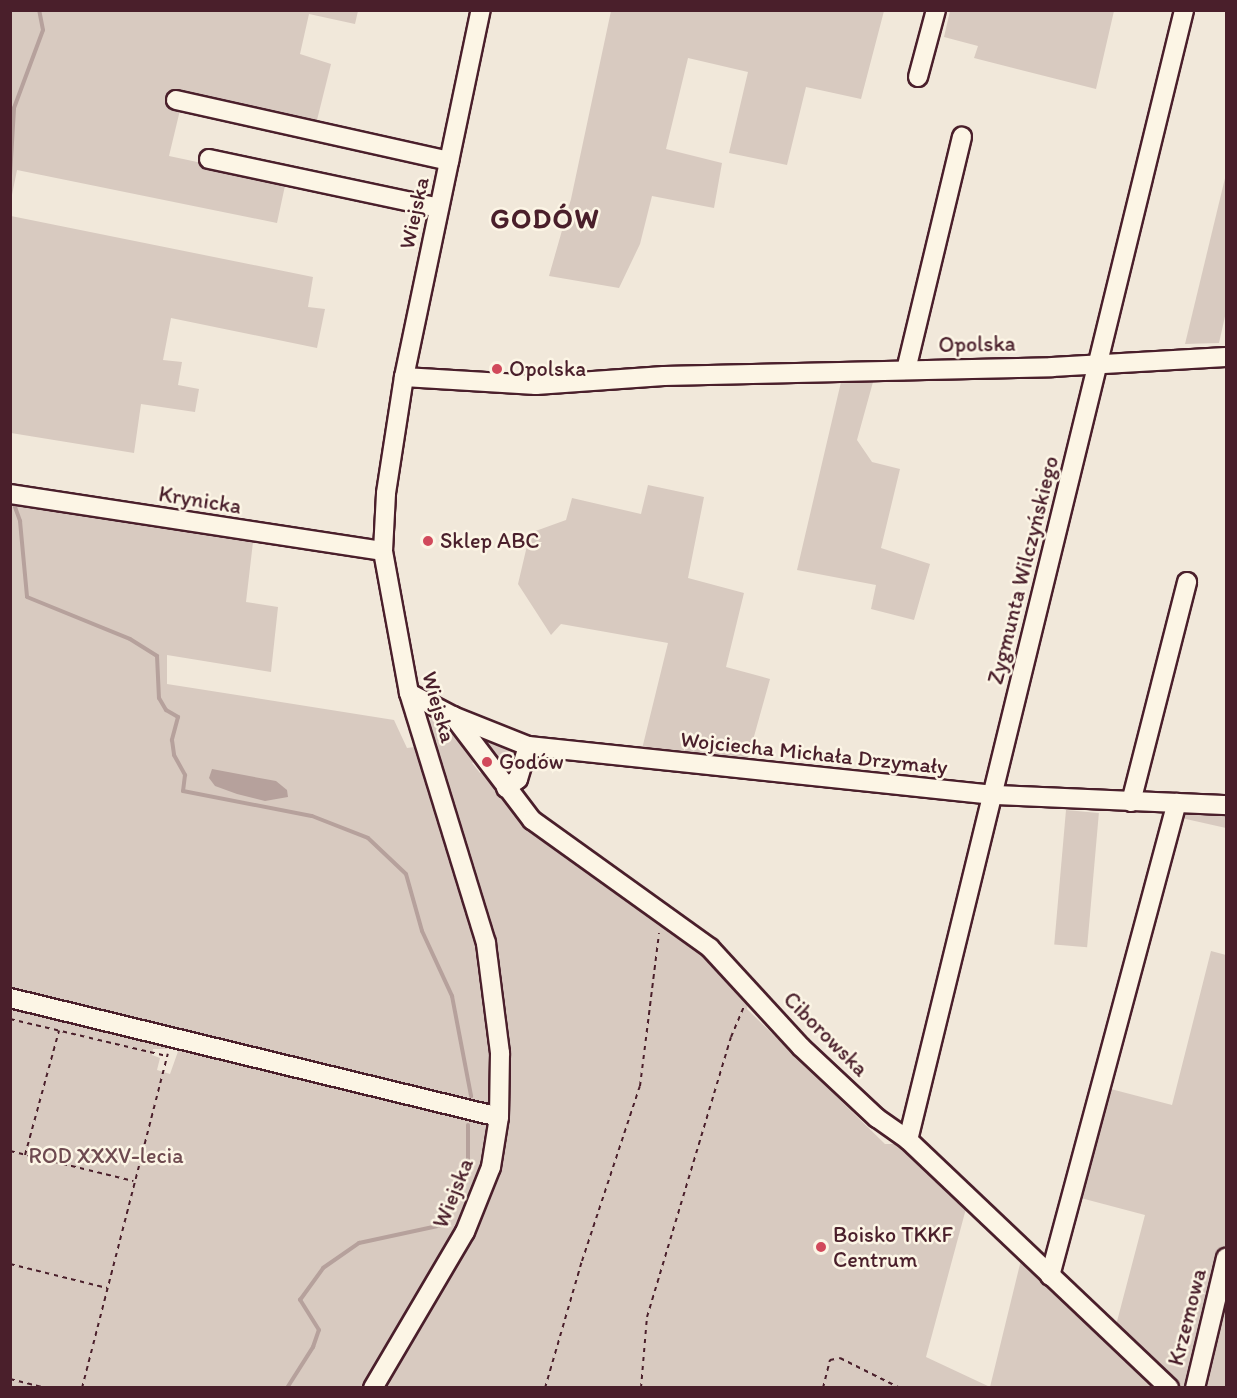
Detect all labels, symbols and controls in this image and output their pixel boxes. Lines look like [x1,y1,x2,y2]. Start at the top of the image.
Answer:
street label: Wiejska [394,175,434,251]
district label: GODÓW [490,201,600,235]
street label: Opolska [938,330,1016,358]
place label: Opolska [509,356,586,382]
marker: Opolska [490,362,504,376]
street label: Zygmunta Wilczyńskiego [982,453,1064,687]
street label: Krynicka [157,480,243,520]
place label: Sklep ABC [440,528,539,554]
marker: Sklep ABC [421,534,435,548]
street label: Wiejska [416,668,462,746]
street label: Wojciecha Michała Drzymały [679,726,949,780]
place label: Godów [499,749,564,775]
marker: Godów [480,755,494,769]
street label: Ciborowska [778,986,874,1082]
park label: ROD XXXV-lecia [28,1143,184,1169]
street label: Wiejska [427,1154,479,1232]
place label: Boisko TKKF Centrum [833,1221,953,1272]
marker: Boisko TKKF Centrum [814,1240,828,1254]
street label: Krzemowa [1162,1266,1212,1368]

